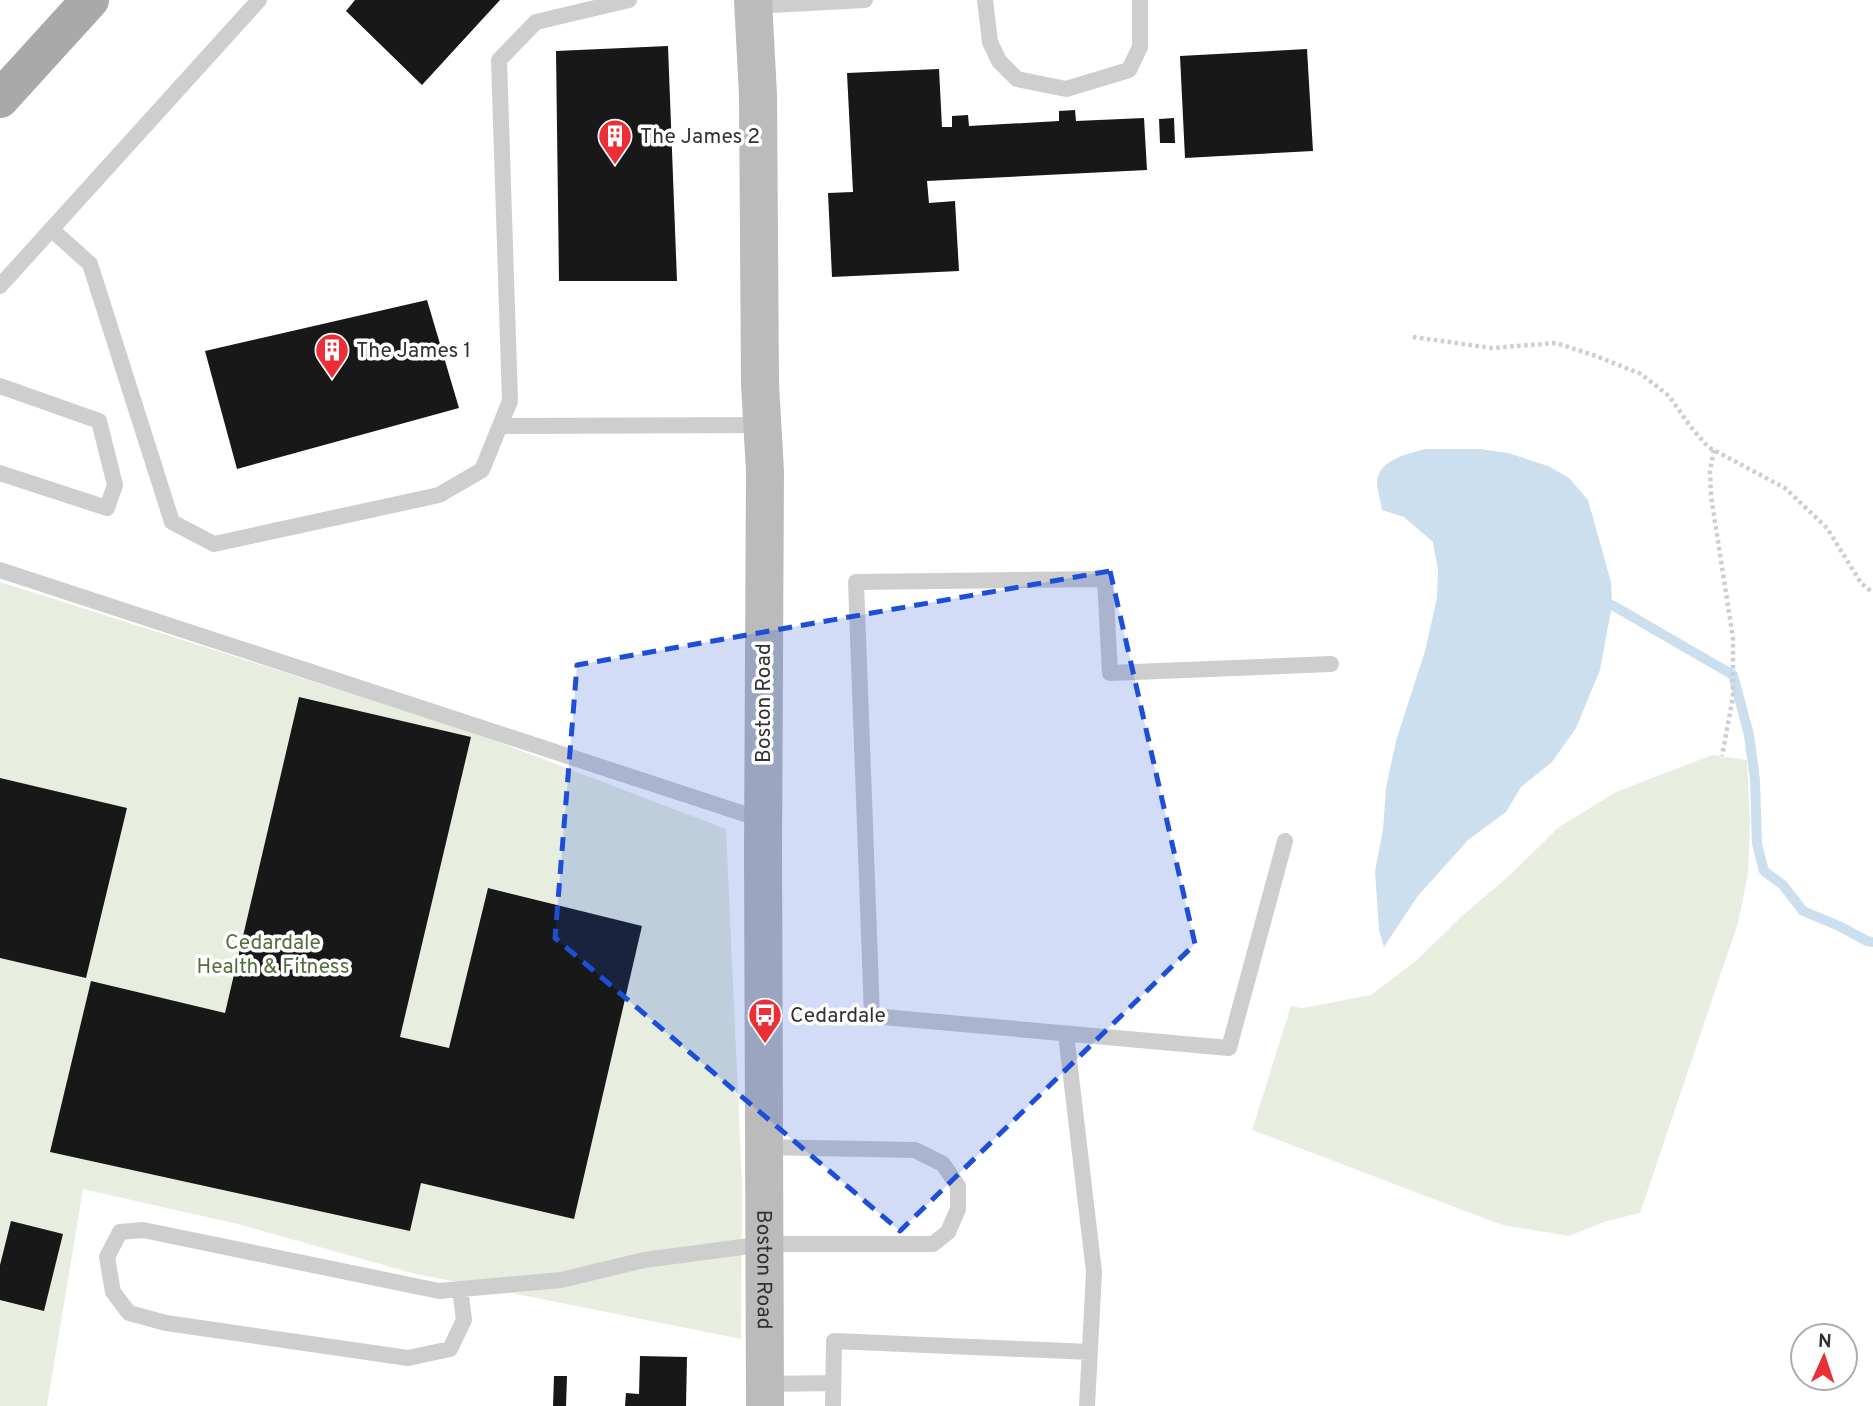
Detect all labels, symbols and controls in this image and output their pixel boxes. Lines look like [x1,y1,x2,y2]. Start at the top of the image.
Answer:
building icon: The James 2 [596,117,634,166]
place label: The James 2 [640,124,760,151]
building icon: The James 1 [313,331,351,380]
place label: The James 1 [356,338,471,365]
street label: Boston Road [751,643,778,763]
park label: Cedardale Health & Fitness [196,930,350,981]
bus stop icon: Cedardale [746,996,784,1045]
place label: Cedardale [790,1003,886,1030]
street label: Boston Road [749,1210,777,1330]
north arrow [1789,1322,1859,1392]
text: N [1817,1330,1832,1354]

